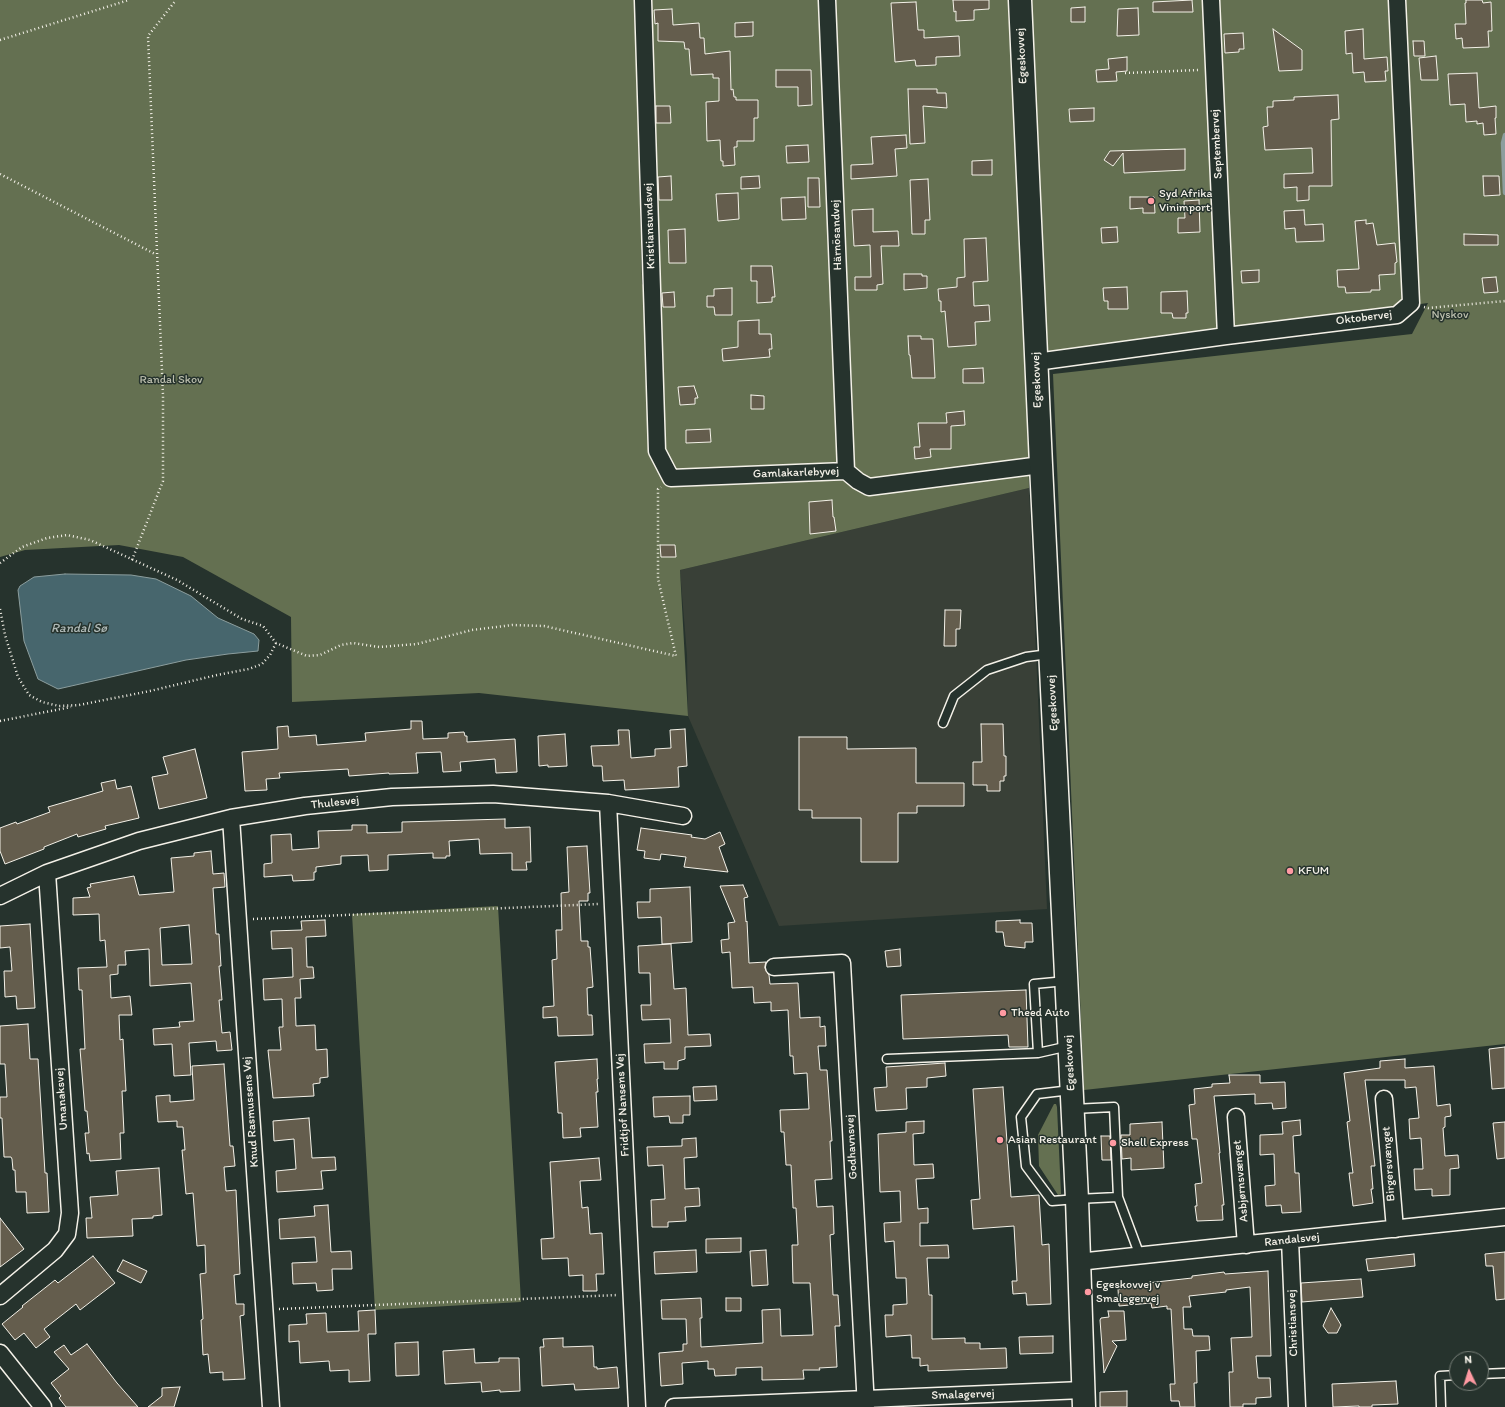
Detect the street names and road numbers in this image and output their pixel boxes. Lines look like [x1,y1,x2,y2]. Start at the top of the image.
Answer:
street label: Egeskovvej [1013,28,1031,84]
street label: Septembervej [1208,109,1226,179]
street label: Kristiansundsvej [641,183,659,269]
street label: Härnösandvej [829,199,845,271]
street label: Oktobervej [1335,307,1393,329]
street label: Egeskovvej [1029,352,1045,408]
street label: Gamlakarlebyvej [753,464,839,482]
street label: Egeskovvej [1044,675,1062,731]
street label: Thulesvej [310,793,360,813]
street label: Egeskovvej [1061,1035,1079,1091]
street label: Fridtjof Nansens Vej [613,1053,633,1157]
street label: Knud Rasmussens Vej [240,1056,262,1168]
street label: Umanaksvej [53,1067,71,1131]
street label: Godhavnsvej [843,1114,861,1180]
street label: Birgersvænget [1379,1126,1399,1202]
street label: Asbjørnsvænget [1230,1139,1252,1223]
street label: Randalsvej [1264,1230,1320,1250]
street label: Christiansvej [1285,1289,1301,1357]
street label: Smalagervej [931,1387,995,1403]

